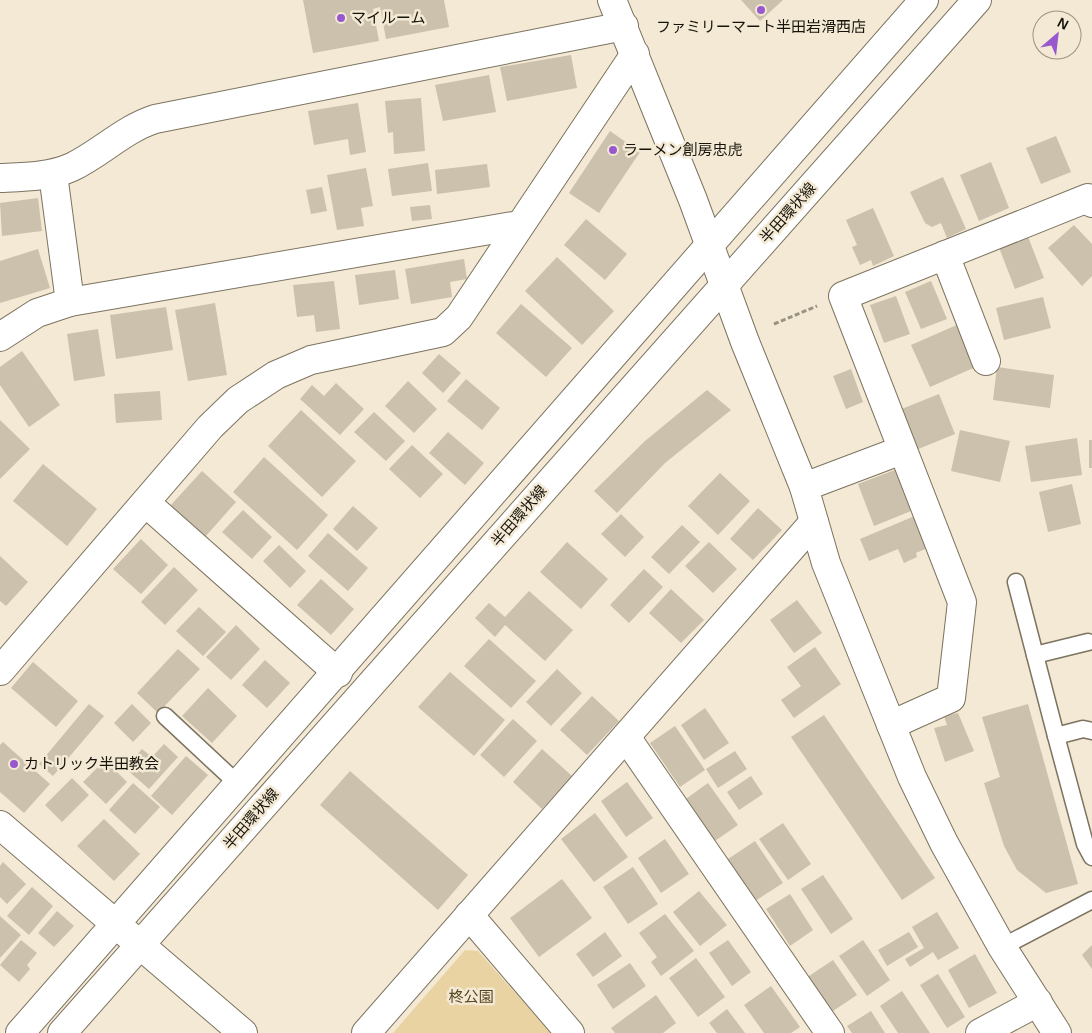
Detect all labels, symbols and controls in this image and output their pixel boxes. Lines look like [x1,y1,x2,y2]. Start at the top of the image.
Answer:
marker: ファミリーマート半田岩滑西店 [755,4,767,16]
place label: マイルーム [351,9,426,26]
north arrow [1032,10,1082,60]
marker: マイルーム [335,12,347,24]
text: N [1055,14,1071,33]
place label: ファミリーマート半田岩滑西店 [656,18,866,35]
place label: ラーメン創房忠虎 [623,141,742,158]
marker: ラーメン創房忠虎 [607,144,619,156]
street label: 半田環状線 [756,179,819,246]
street label: 半田環状線 [488,482,550,550]
place label: カトリック半田教会 [24,755,159,772]
marker: カトリック半田教会 [8,758,20,770]
street label: 半田環状線 [220,785,282,853]
park label: 柊公園 [448,988,494,1005]

